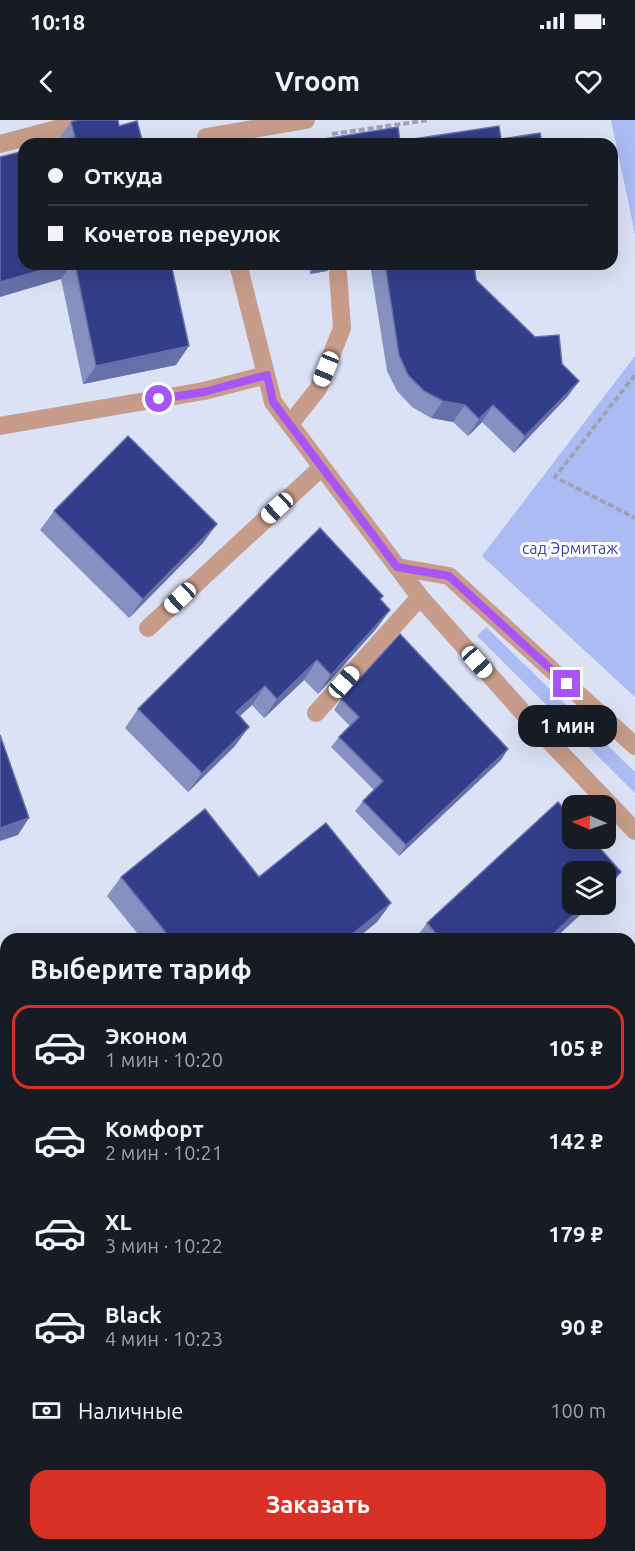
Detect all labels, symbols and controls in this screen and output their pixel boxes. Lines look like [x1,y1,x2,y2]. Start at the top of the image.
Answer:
text: 10:18 [30,9,85,34]
icon: back [30,65,63,98]
icon: heart [572,65,605,98]
text: Vroom [275,66,360,96]
text: Откуда [84,163,163,188]
text: Кочетов переулок [84,221,281,246]
car [311,349,341,389]
route start [145,385,172,412]
car [258,489,296,527]
park label: сад Эрмитаж [522,539,618,557]
car [161,579,199,617]
car [458,643,496,681]
car [325,663,363,701]
route end [553,670,580,697]
callout: 1 мин [518,705,616,747]
text: 1 мин [540,714,595,737]
north arrow [562,795,616,849]
map controls [562,795,616,915]
button: layers [562,861,616,915]
text: Выберите тариф [30,954,252,984]
icon: car [33,1020,87,1074]
text: Эконом [105,1023,187,1048]
text: 105 ₽ [548,1035,603,1060]
text: 1 мин · 10:20 [105,1048,223,1071]
icon: car [33,1113,87,1167]
text: Комфорт [105,1116,204,1141]
text: 142 ₽ [548,1128,603,1153]
text: 2 мин · 10:21 [105,1141,223,1164]
icon: car [33,1206,87,1260]
text: XL [105,1209,132,1234]
text: 179 ₽ [548,1221,603,1246]
text: 3 мин · 10:22 [105,1234,223,1257]
icon: car [33,1299,87,1353]
text: Black [105,1302,162,1327]
text: 90 ₽ [561,1314,603,1339]
text: 4 мин · 10:23 [105,1327,223,1350]
icon: cash [30,1394,63,1427]
text: Наличные [78,1398,183,1423]
text: 100 m [550,1399,606,1422]
button: Заказать [30,1470,606,1539]

